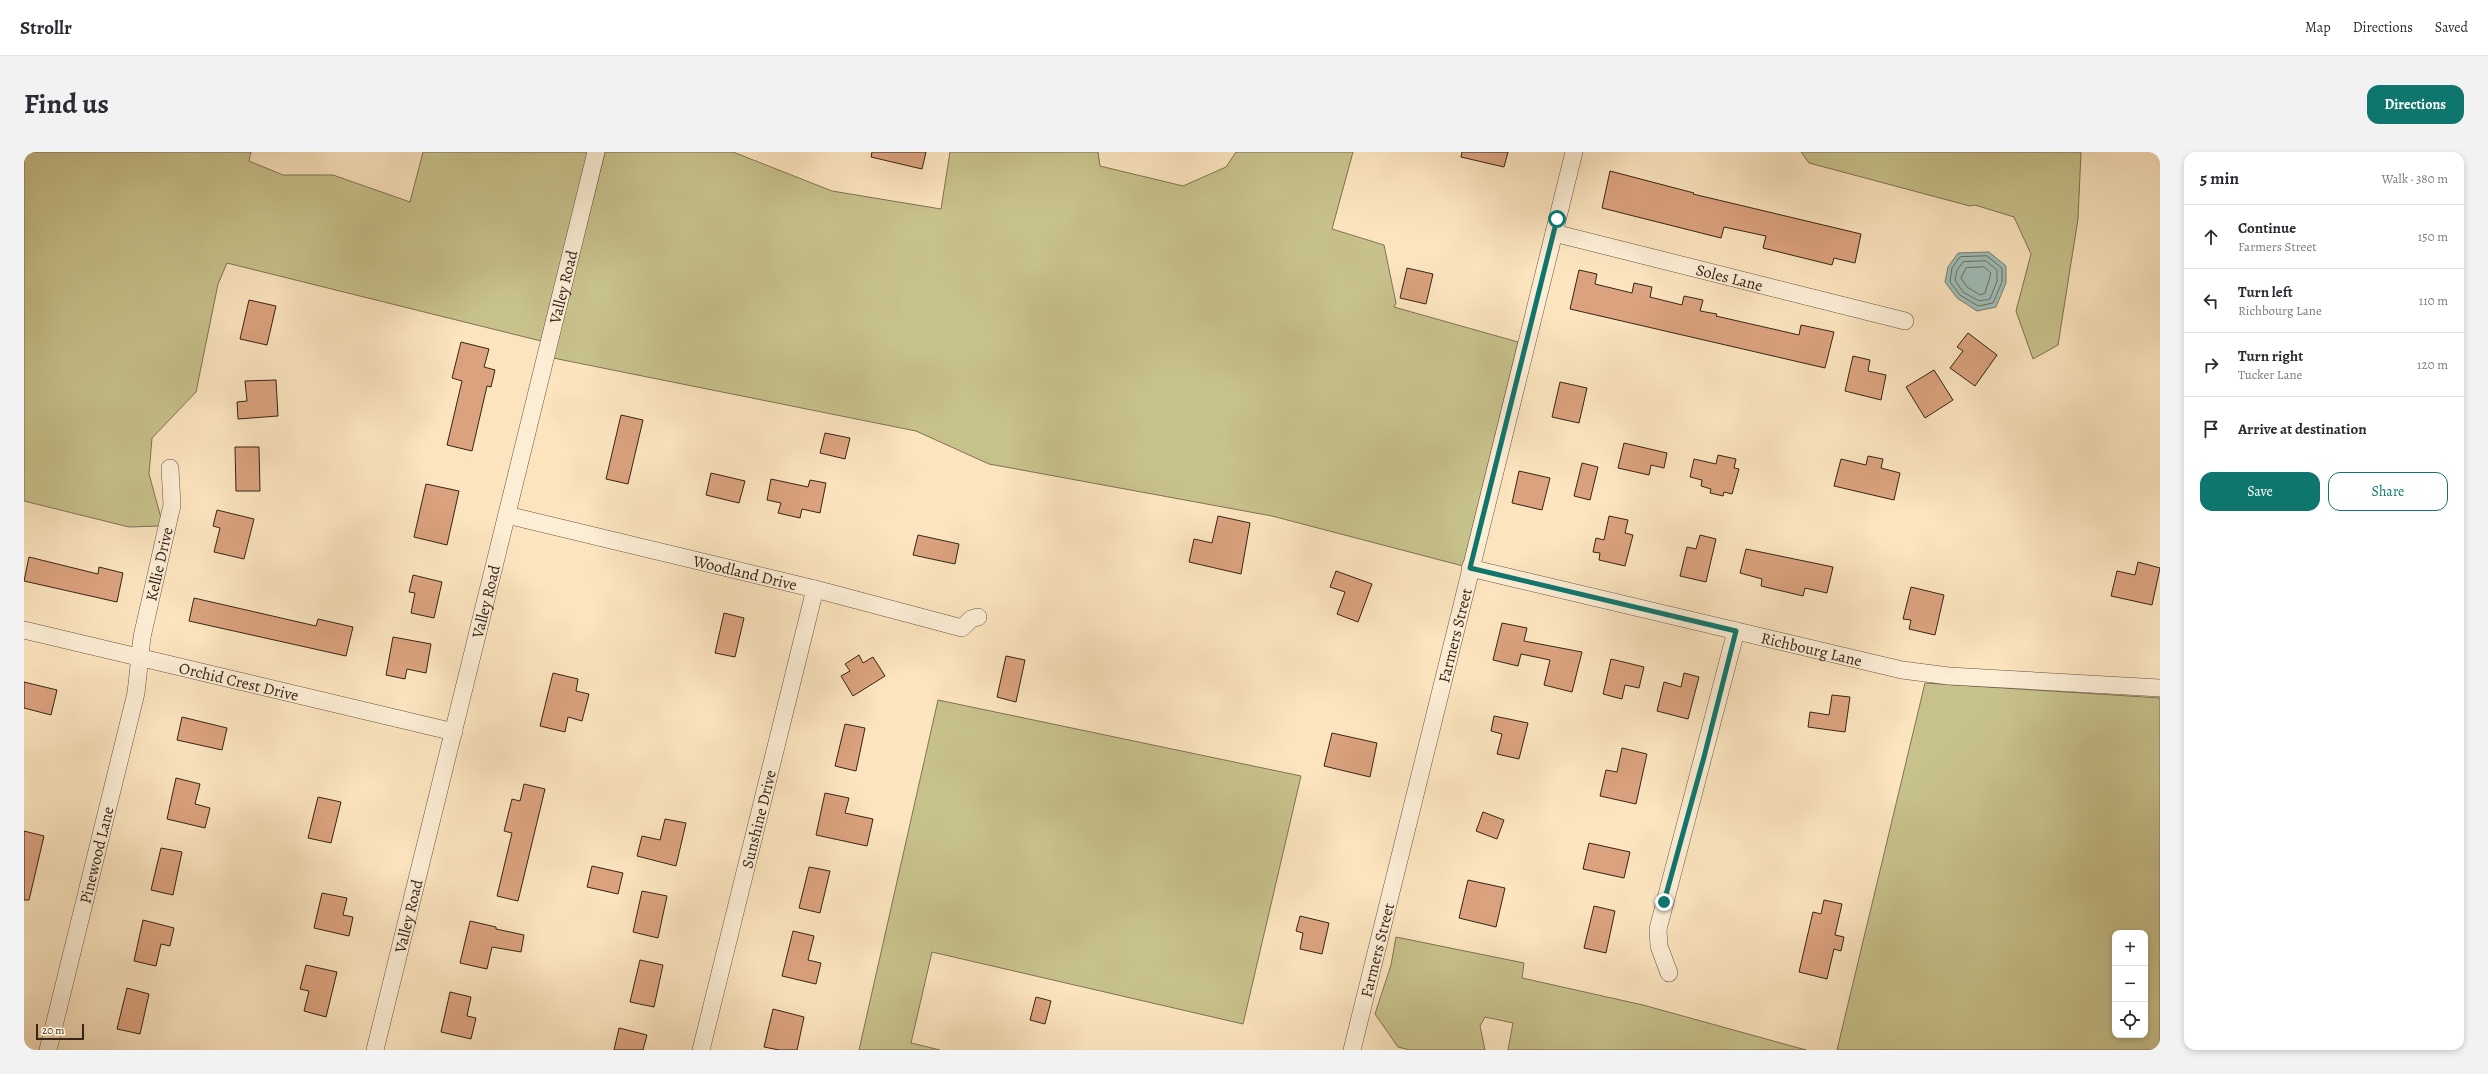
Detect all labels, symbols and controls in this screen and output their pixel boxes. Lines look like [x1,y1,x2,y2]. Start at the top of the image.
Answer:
text: Strollr [20,15,72,41]
text: Map [2305,18,2331,37]
text: Directions [2353,18,2413,37]
text: Saved [2435,18,2468,37]
text: Find us [24,85,109,123]
button: Directions [2367,85,2464,124]
text: 5 min [2200,167,2239,190]
text: Walk · 380 m [2381,170,2448,187]
route start [1548,210,1566,228]
text: Continue [2238,218,2296,238]
icon: ahead [2200,226,2222,248]
text: 150 m [2418,228,2448,245]
text: Farmers Street [2238,238,2317,255]
street label: Valley Road [544,248,583,327]
street label: Soles Lane [1693,259,1765,297]
text: Turn left [2238,282,2293,302]
icon: left [2200,290,2222,312]
text: 110 m [2419,292,2448,309]
text: Richbourg Lane [2238,302,2322,319]
text: Turn right [2238,346,2303,366]
icon: right [2200,354,2222,376]
text: 120 m [2417,356,2448,373]
text: Tucker Lane [2238,366,2302,383]
icon: arrive [2200,418,2222,440]
text: Arrive at destination [2238,419,2367,439]
button: Save [2200,472,2320,511]
button: Share [2328,472,2448,511]
street label: Kellie Drive [141,525,179,603]
street label: Woodland Drive [690,550,799,596]
street label: Valley Road [467,562,506,641]
street label: Farmers Street [1433,586,1478,685]
street label: Richbourg Lane [1759,627,1864,672]
street label: Orchid Crest Drive [177,657,301,707]
street label: Sunshine Drive [736,768,782,871]
street label: Pinewood Lane [75,804,120,906]
street label: Valley Road [389,877,429,956]
route end [1655,893,1673,911]
street label: Farmers Street [1355,901,1400,1000]
map controls [2112,930,2148,1038]
button: + [2112,930,2148,966]
button: − [2112,966,2148,1002]
button: locate [2112,1002,2148,1038]
scale bar [36,1022,84,1041]
text: 20 m [42,1023,64,1038]

